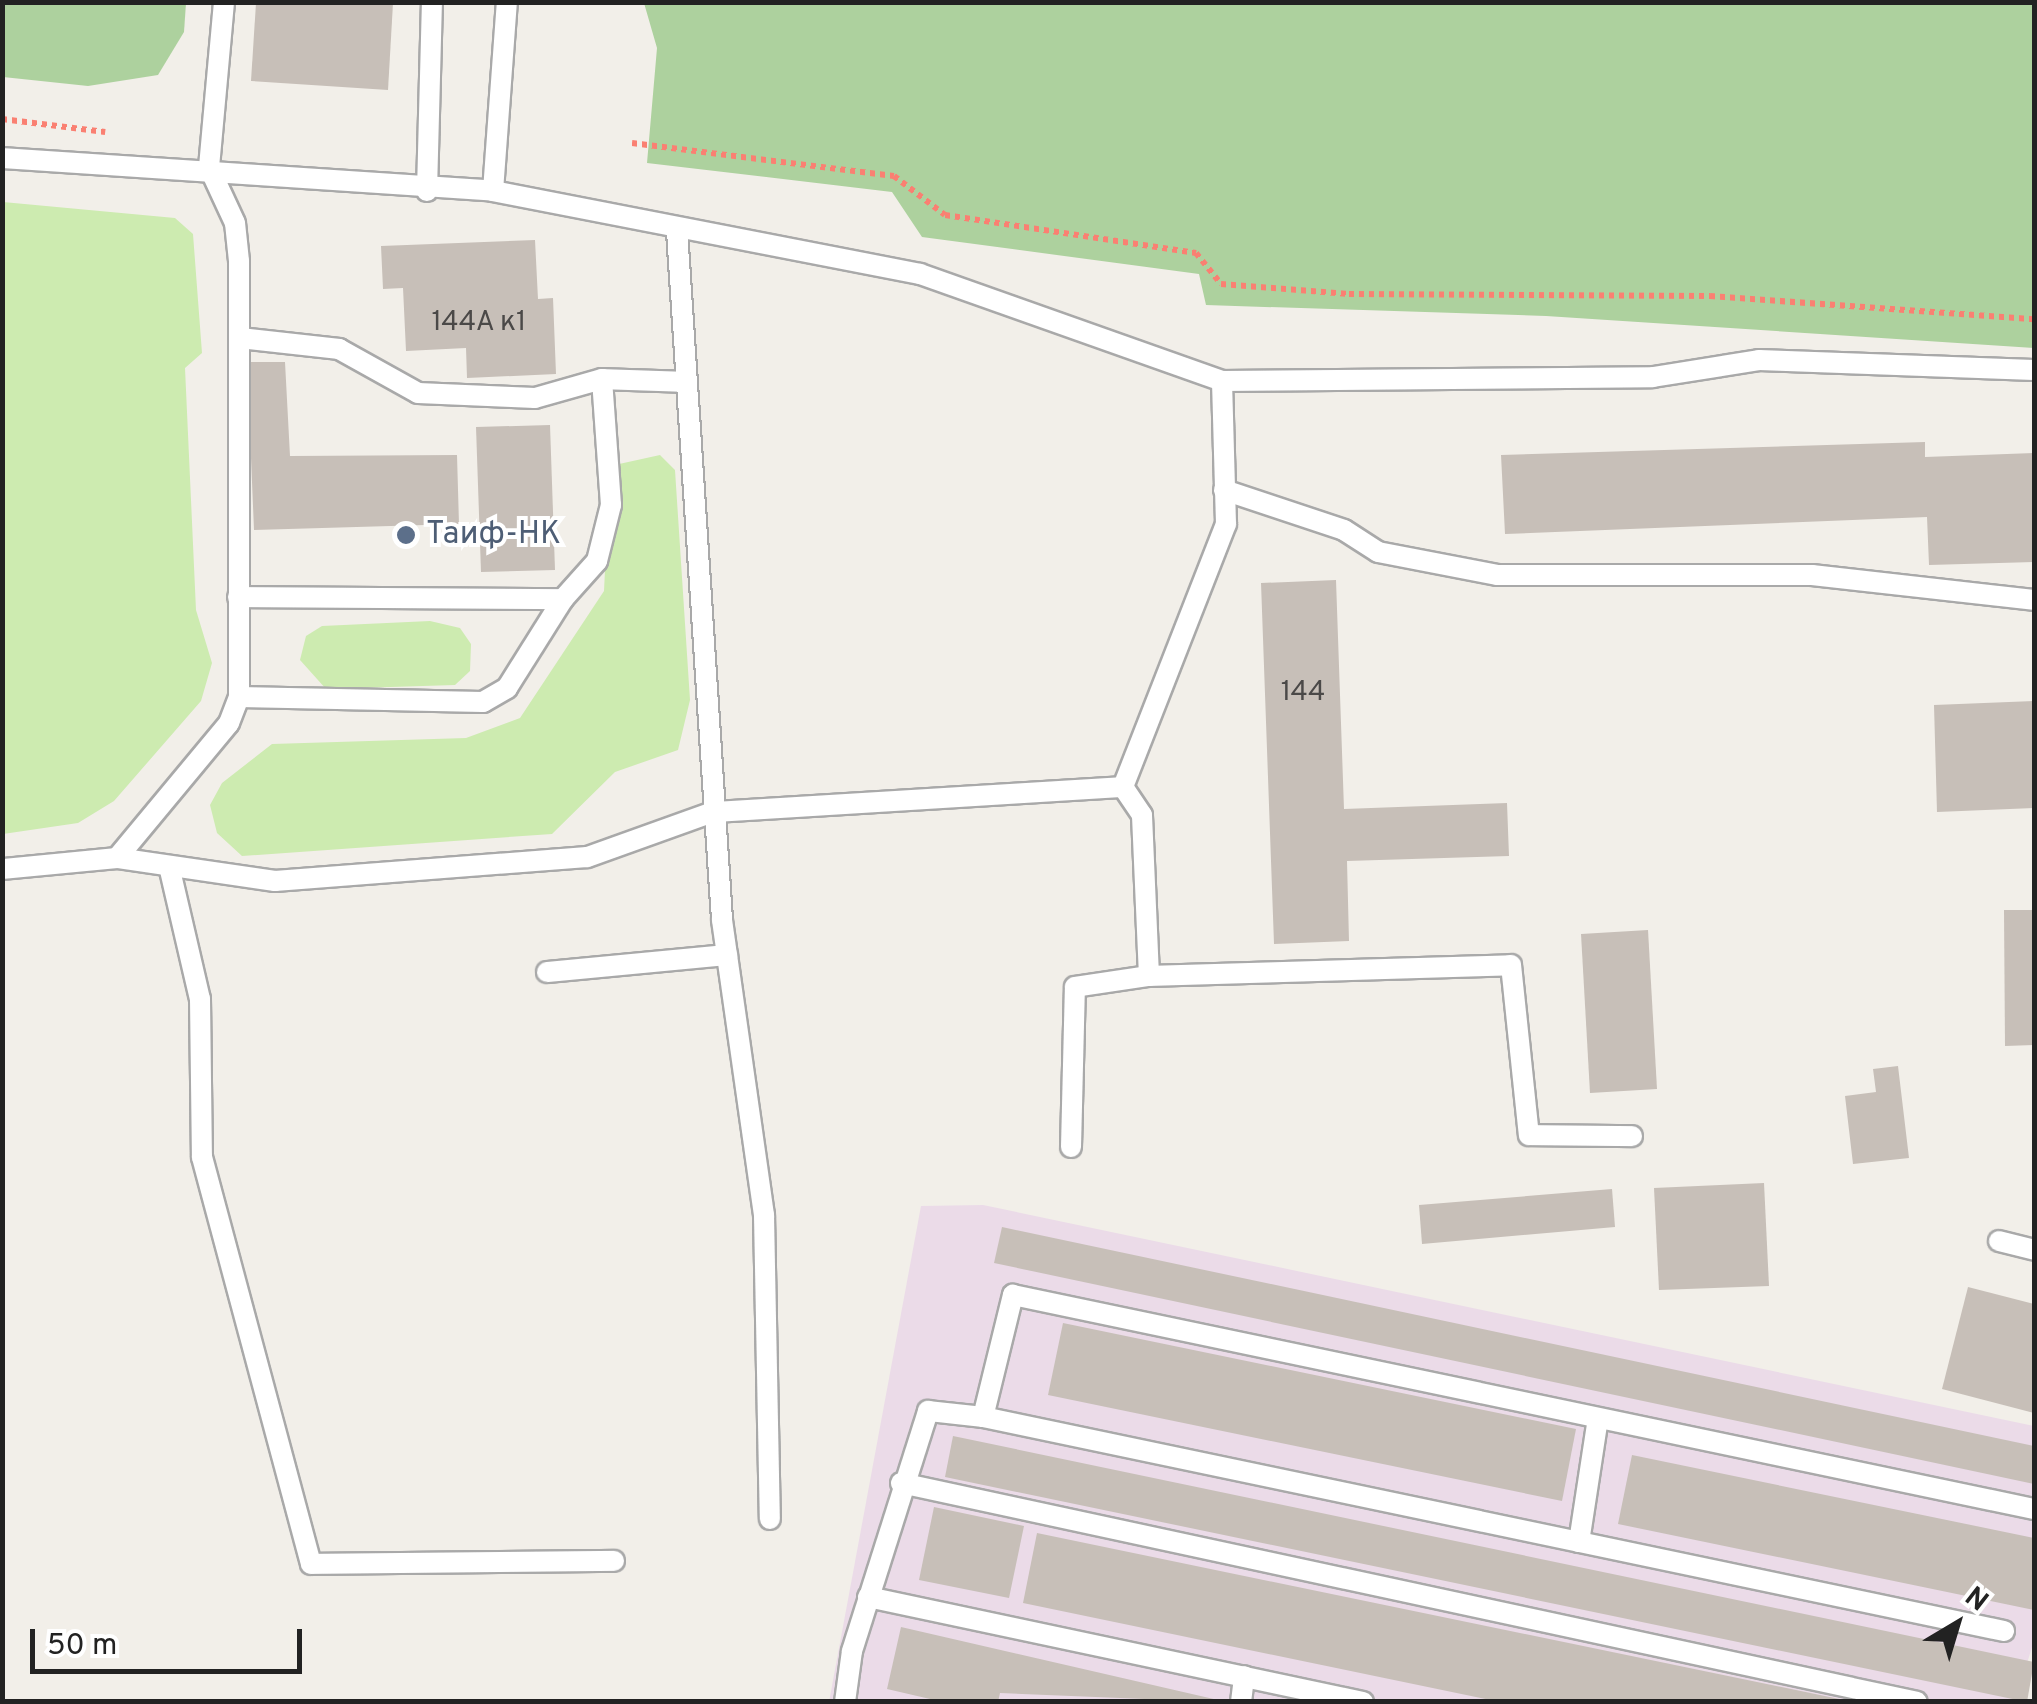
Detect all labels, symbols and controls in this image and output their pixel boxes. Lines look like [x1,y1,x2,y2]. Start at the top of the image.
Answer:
house number: 144А к1 [431,306,527,340]
place label: Таиф-НК [426,516,561,554]
marker: Таиф-НК [395,524,417,546]
house number: 144 [1281,676,1325,710]
north arrow [1907,1574,2007,1674]
text: N [1956,1580,1994,1621]
scale bar [35,1609,308,1671]
text: 50 m [47,1628,117,1665]

